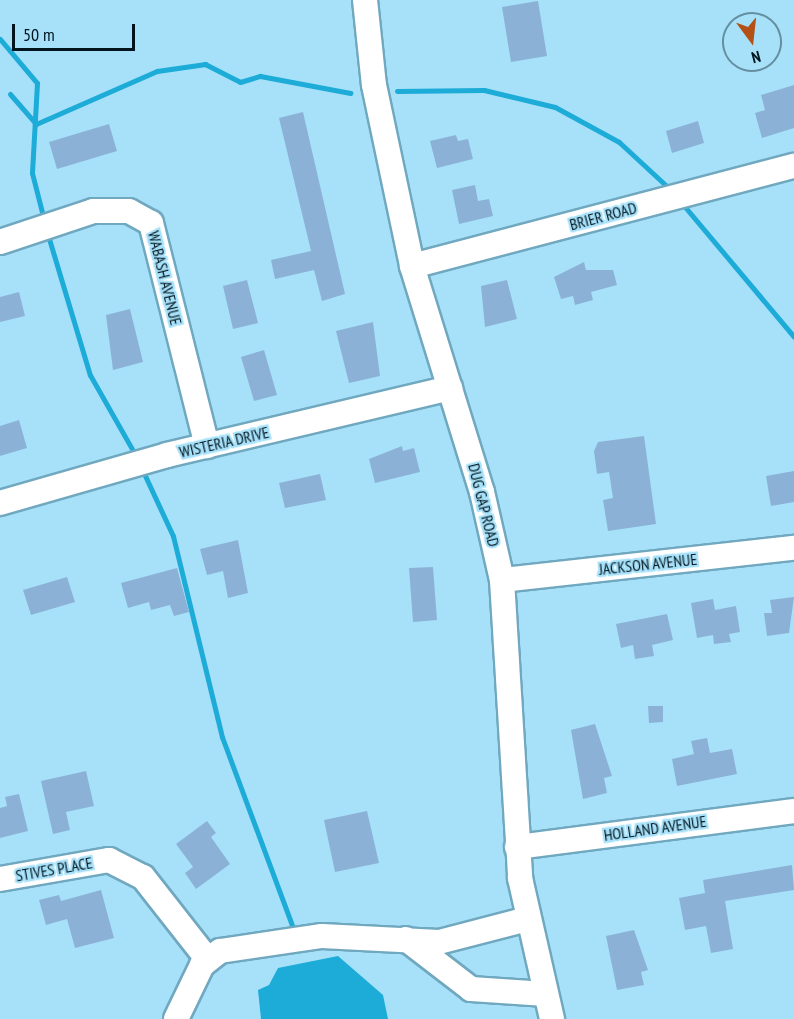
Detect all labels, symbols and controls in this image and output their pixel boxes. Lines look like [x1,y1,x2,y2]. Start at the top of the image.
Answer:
scale bar [15,12,138,50]
north arrow [722,12,782,72]
text: 50 m [23,23,55,46]
text: N [749,47,763,68]
street label: BRIER ROAD [567,198,639,234]
street label: WABASH AVENUE [144,229,186,327]
street label: WISTERIA DRIVE [177,422,271,462]
street label: DUG GAP ROAD [464,461,504,549]
street label: JACKSON AVENUE [598,549,698,579]
street label: HOLLAND AVENUE [602,811,708,845]
street label: STIVES PLACE [14,853,94,885]

